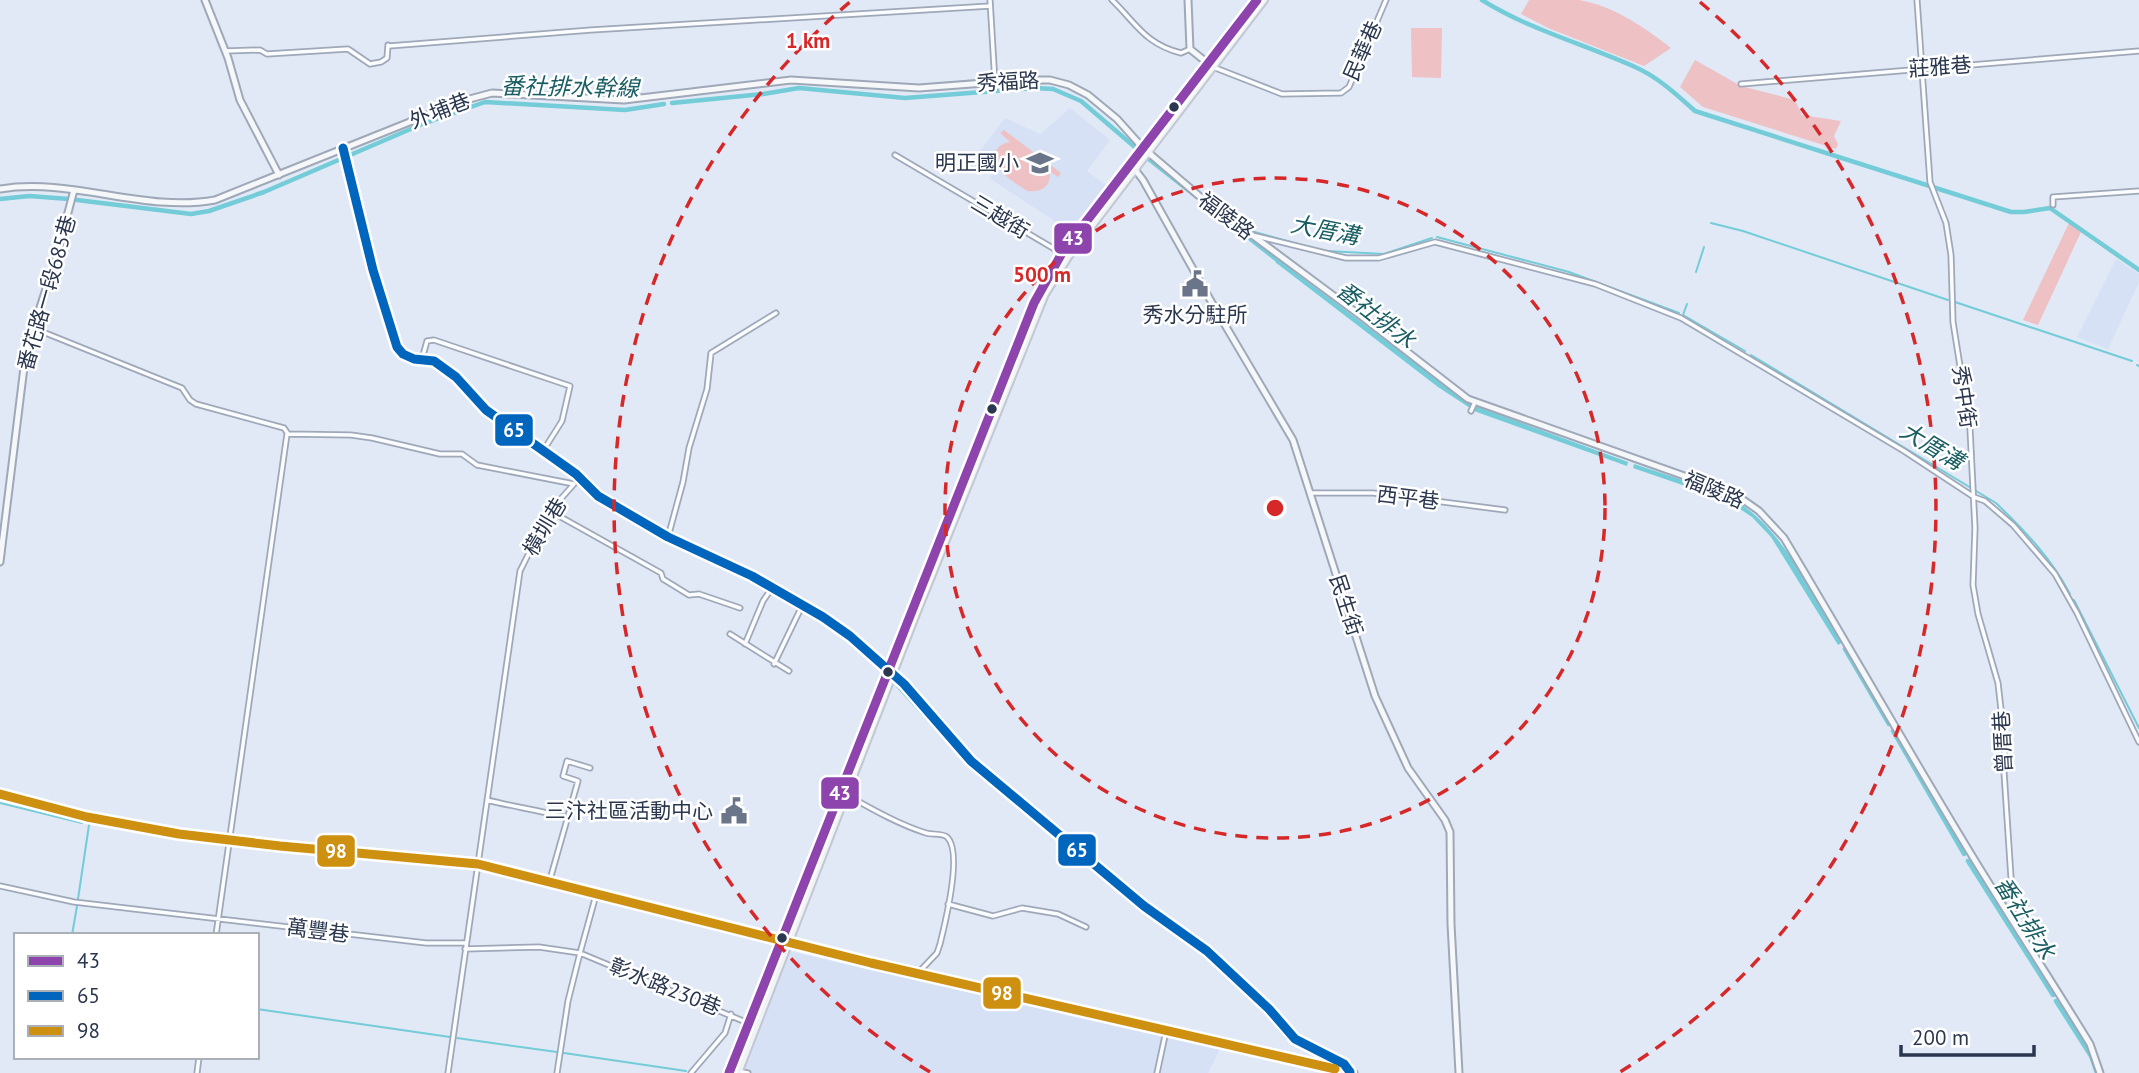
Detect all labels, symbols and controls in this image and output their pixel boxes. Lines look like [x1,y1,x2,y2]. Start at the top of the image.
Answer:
street label: 民華巷 [1337,17,1388,85]
text: 1 km [786,27,830,54]
street label: 莊雅巷 [1908,51,1972,82]
street label: 秀福路 [976,66,1040,97]
water label: 番社排水幹線 [501,71,642,102]
street label: 外埔巷 [406,87,474,134]
unlabelled marker [1167,100,1181,114]
school or university icon: 明正國小 [1025,148,1055,178]
place label: 明正國小 [935,149,1019,176]
street label: 福陵路 [1193,186,1260,245]
street label: 三越街 [966,189,1034,244]
water label: 大厝溝 [1288,209,1365,251]
street label: 番花路一段685巷 [11,212,82,374]
line badge: 43 [1053,222,1093,255]
text: 43 [1062,226,1084,250]
text: 500 m [1013,261,1071,288]
public building icon: 秀水分駐所 [1180,269,1210,299]
water label: 番社排水 [1331,275,1422,355]
place label: 秀水分駐所 [1143,301,1248,328]
street label: 秀中街 [1947,364,1982,430]
unlabelled marker [985,402,999,416]
line badge: 65 [494,413,534,447]
water label: 大厝溝 [1895,415,1972,477]
text: 65 [503,418,525,442]
street label: 福陵路 [1680,465,1748,514]
street label: 西平巷 [1375,480,1441,515]
street label: 橫圳巷 [517,493,572,561]
centre of rings [1263,496,1287,520]
street label: 民生街 [1324,571,1369,639]
unlabelled marker [881,665,895,679]
street label: 曾厝巷 [1987,710,2018,774]
line badge: 43 [820,776,860,810]
text: 43 [829,781,851,805]
public building icon: 三汴社區活動中心 [719,796,749,826]
place label: 三汴社區活動中心 [545,797,713,824]
line badge: 65 [1057,833,1097,867]
line badge: 98 [316,834,356,868]
text: 65 [1066,838,1088,862]
text: 98 [325,839,347,863]
water label: 番社排水 [1989,871,2063,965]
street label: 萬豐巷 [285,913,351,948]
unlabelled marker [775,931,789,945]
legend [14,933,259,1059]
text: 43 [77,947,100,974]
street label: 彰水路230巷 [605,952,725,1021]
line badge: 98 [982,976,1022,1010]
text: 98 [991,981,1013,1005]
text: 65 [77,982,100,1009]
scale bar [1901,1014,2034,1058]
text: 98 [77,1017,100,1044]
text: 200 m [1912,1024,1969,1051]

